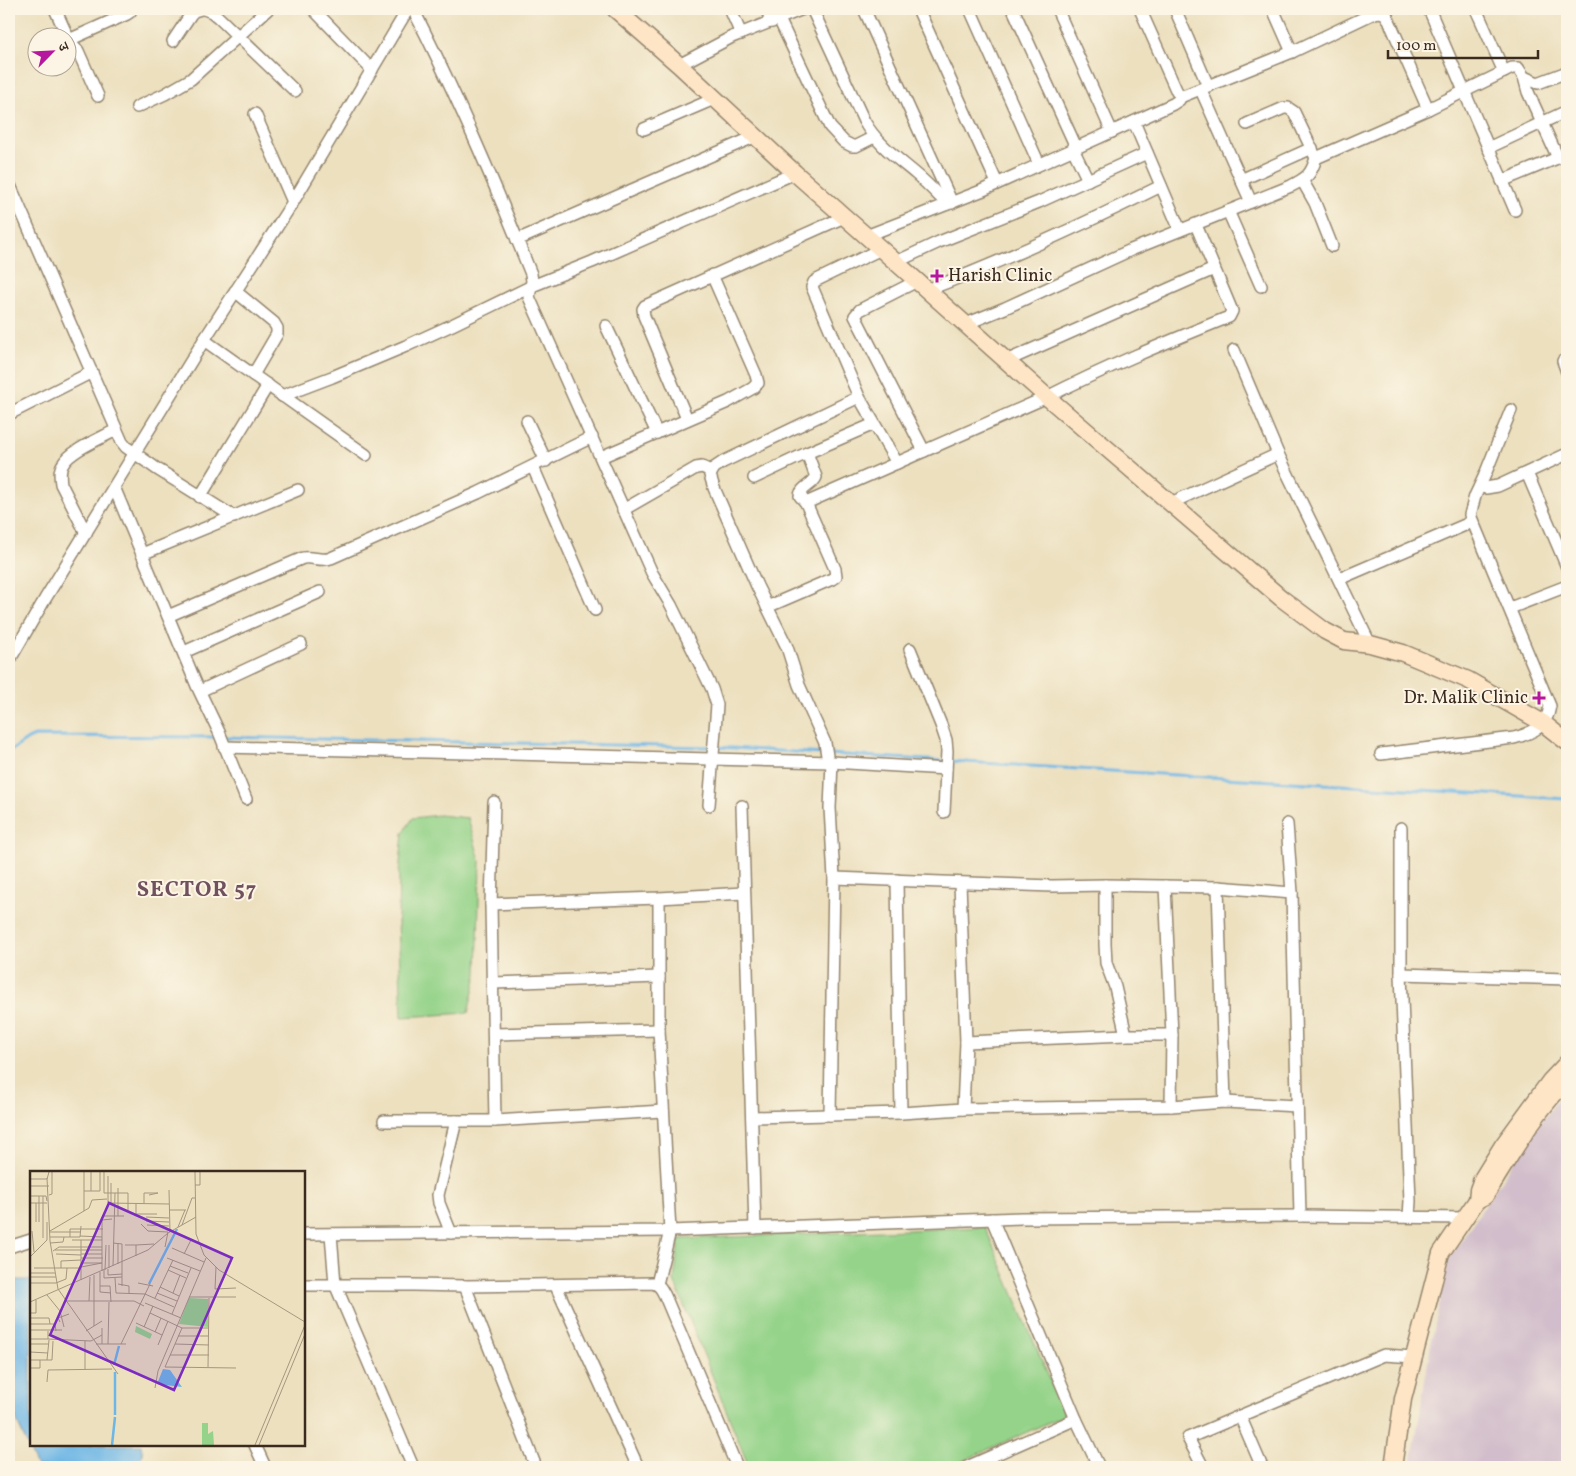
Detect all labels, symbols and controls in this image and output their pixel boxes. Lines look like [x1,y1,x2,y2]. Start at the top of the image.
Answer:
north arrow [28,28,78,78]
scale bar [1388,28,1538,60]
text: 100 m [1396,36,1436,57]
text: उ [52,39,73,55]
place label: Harish Clinic [948,264,1052,289]
marker: Harish Clinic [930,269,944,283]
place label: Dr. Malik Clinic [1403,686,1528,711]
marker: Dr. Malik Clinic [1532,691,1546,705]
district label: SECTOR 57 [137,875,257,906]
inset map [30,1171,305,1446]

